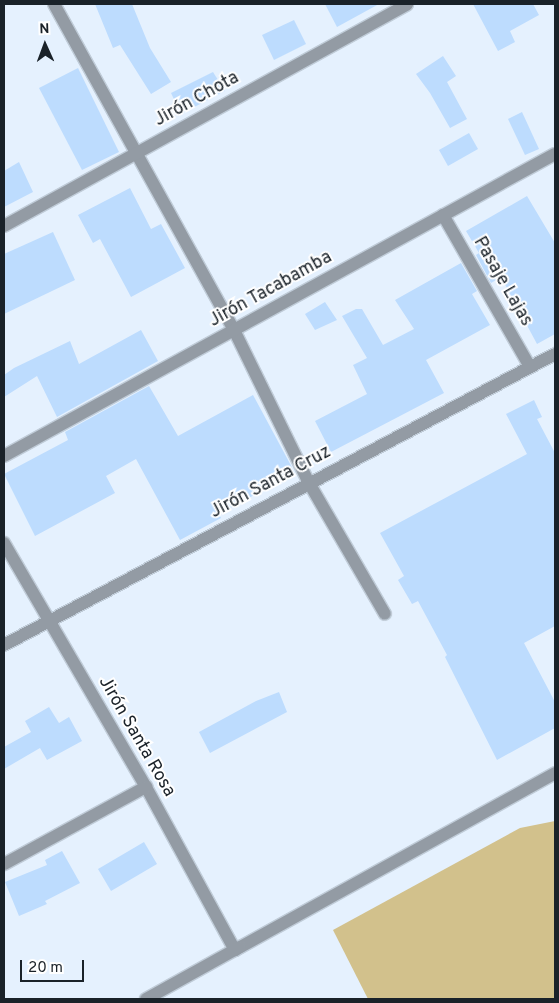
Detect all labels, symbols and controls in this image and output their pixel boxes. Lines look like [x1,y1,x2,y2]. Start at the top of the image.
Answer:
north arrow [20,20,70,70]
text: N [39,21,50,38]
street label: Jirón Chota [151,68,243,132]
street label: Pasaje Lajas [468,233,536,331]
street label: Jirón Tacabamba [205,247,337,333]
street label: Jirón Santa Cruz [207,442,335,524]
street label: Jirón Santa Rosa [93,673,179,801]
scale bar [22,950,86,982]
text: 20 m [28,959,63,978]

